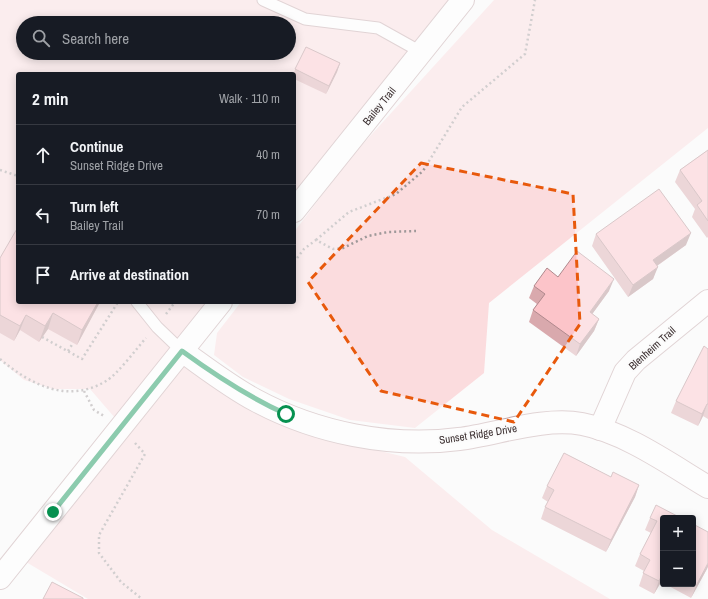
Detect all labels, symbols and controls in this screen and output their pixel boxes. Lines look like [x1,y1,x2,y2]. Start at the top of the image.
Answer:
search box [16,16,296,60]
icon: search [30,27,52,49]
text: Search here [62,28,129,49]
street label: Bailey Trail [359,84,399,128]
text: 2 min [32,87,68,110]
text: Walk · 110 m [219,90,280,107]
text: Continue [70,136,123,157]
icon: ahead [32,144,54,166]
text: 40 m [256,146,280,163]
text: Sunset Ridge Drive [70,157,163,174]
text: Turn left [70,196,118,217]
icon: left [32,204,54,226]
text: 70 m [256,206,280,223]
text: Bailey Trail [70,217,123,234]
icon: arrive [32,264,54,286]
text: Arrive at destination [70,264,189,285]
street label: Blenheim Trail [626,323,678,373]
route start [277,405,295,423]
street label: Sunset Ridge Drive [438,421,518,447]
route end [44,503,62,521]
map controls [660,515,696,587]
button: + [660,515,696,551]
button: − [660,551,696,587]

